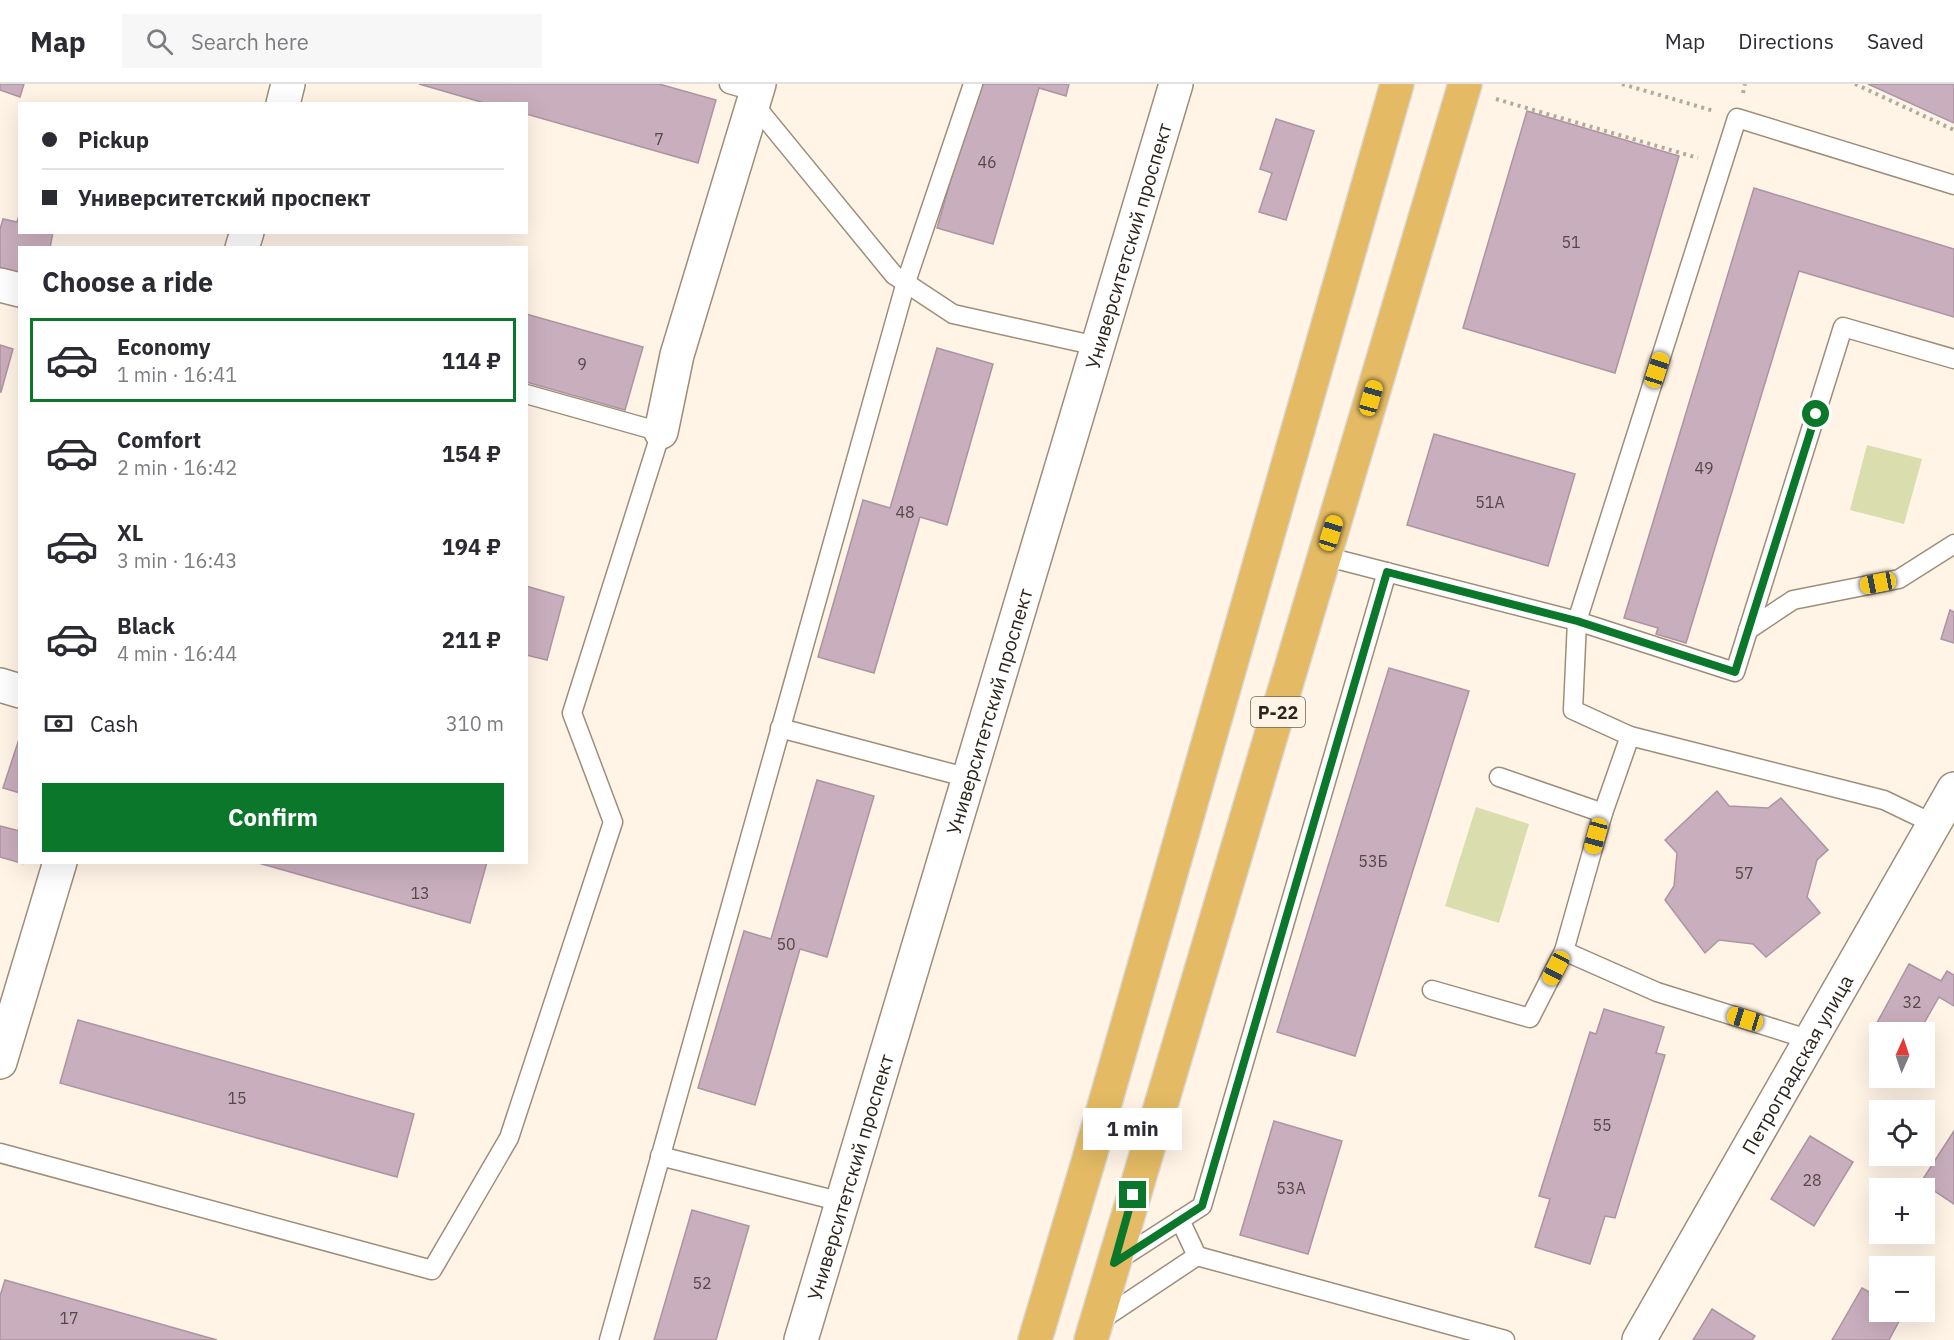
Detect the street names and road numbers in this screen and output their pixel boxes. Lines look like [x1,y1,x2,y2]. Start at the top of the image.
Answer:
street label: Университетский проспект [1078,119,1177,372]
street label: Университетский проспект [939,584,1038,838]
road number: Р-22 [1251,697,1305,727]
street label: Петроградская улица [1735,969,1859,1159]
street label: Университетский проспект [800,1050,899,1304]

